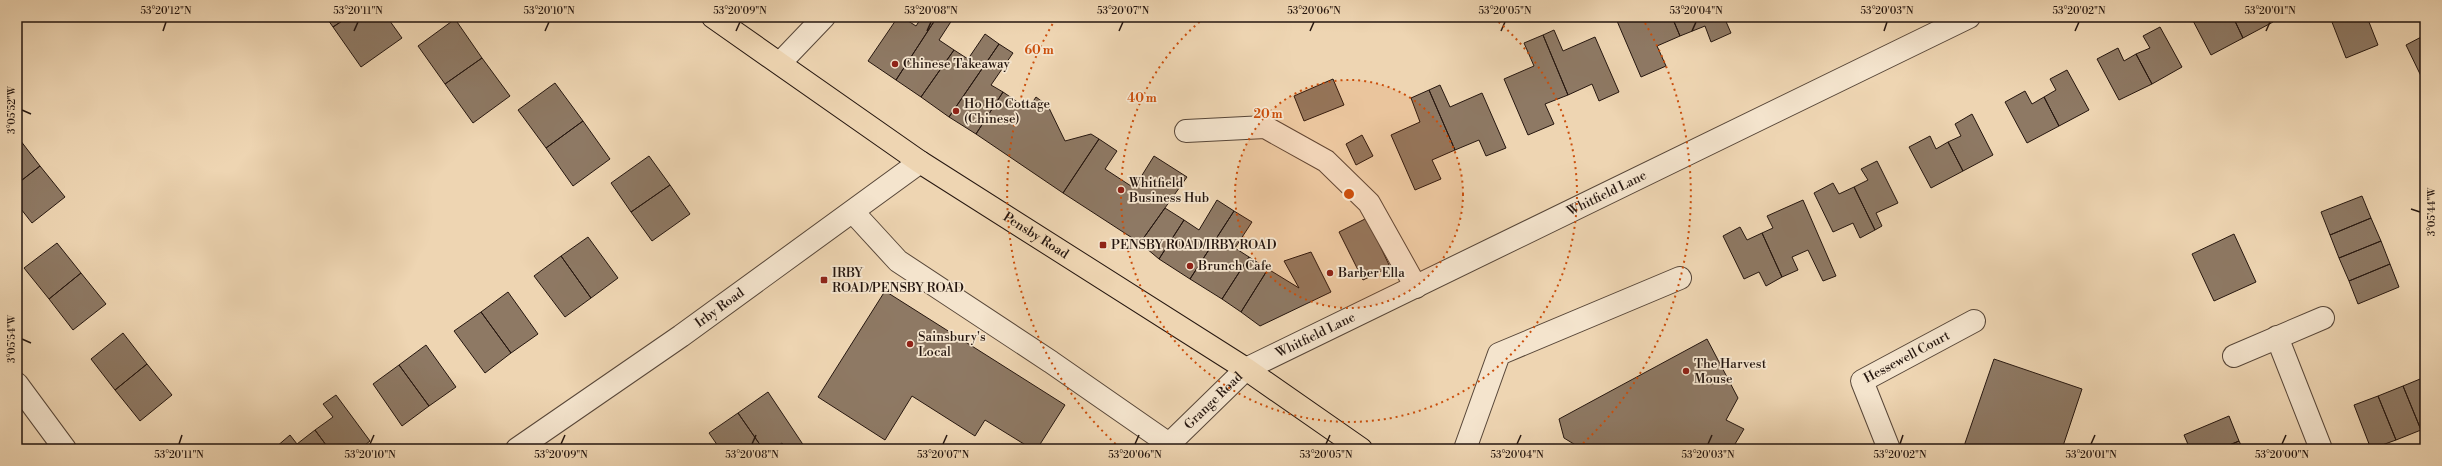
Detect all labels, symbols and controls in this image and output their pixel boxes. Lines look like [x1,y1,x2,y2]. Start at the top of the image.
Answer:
text: 53°20'12"N [141,5,192,17]
text: 53°20'11"N [333,5,383,17]
text: 53°20'10"N [523,5,575,17]
text: 53°20'09"N [713,5,767,17]
text: 53°20'08"N [904,5,958,17]
text: 53°20'07"N [1097,5,1150,17]
text: 53°20'06"N [1287,5,1341,17]
text: 53°20'05"N [1479,5,1532,17]
text: 53°20'04"N [1669,5,1723,17]
text: 53°20'03"N [1861,5,1914,17]
text: 53°20'02"N [2053,5,2106,17]
text: 53°20'01"N [2244,5,2296,17]
text: 60 m [1024,43,1054,58]
place label: Chinese Takeaway [903,56,1010,72]
marker: Chinese Takeaway [890,59,900,69]
text: 3°05'52"W [6,85,18,134]
text: 40 m [1127,91,1157,106]
place label: Ho Ho Cottage (Chinese) [964,96,1050,127]
marker: Ho Ho Cottage (Chinese) [951,106,961,116]
text: 20 m [1253,107,1283,122]
street label: Whitfield Lane [1564,167,1650,220]
place label: Whitfield Business Hub [1128,175,1209,206]
marker: Whitfield Business Hub [1116,185,1126,195]
centre of rings [1342,187,1356,201]
text: 3°05'44"W [2426,187,2438,236]
street label: Pensby Road [1000,209,1072,263]
place label: PENSBY ROAD/IRBY ROAD [1111,237,1277,253]
marker: PENSBY ROAD/IRBY ROAD [1098,240,1108,250]
place label: Brunch Cafe [1197,258,1272,274]
marker: Brunch Cafe [1185,261,1195,271]
place label: IRBY ROAD/PENSBY ROAD [832,265,964,296]
place label: Barber Ella [1337,265,1405,281]
marker: Barber Ella [1325,268,1335,278]
marker: IRBY ROAD/PENSBY ROAD [819,275,829,285]
street label: Irby Road [692,284,748,331]
street label: Whitfield Lane [1272,309,1358,362]
text: 3°05'54"W [6,314,18,363]
street label: Hessewell Court [1861,327,1953,387]
place label: Sainsbury's Local [918,329,986,360]
marker: Sainsbury's Local [905,339,915,349]
place label: The Harvest Mouse [1694,356,1767,387]
marker: The Harvest Mouse [1681,366,1691,376]
street label: Grange Road [1181,368,1246,433]
text: 53°20'11"N [154,449,204,461]
text: 53°20'10"N [344,449,396,461]
text: 53°20'09"N [534,449,588,461]
text: 53°20'08"N [725,449,779,461]
text: 53°20'07"N [917,449,970,461]
text: 53°20'06"N [1108,449,1162,461]
text: 53°20'05"N [1300,449,1353,461]
text: 53°20'04"N [1490,449,1544,461]
text: 53°20'03"N [1682,449,1735,461]
text: 53°20'02"N [1874,449,1927,461]
text: 53°20'01"N [2065,449,2117,461]
text: 53°20'00"N [2255,449,2309,461]

